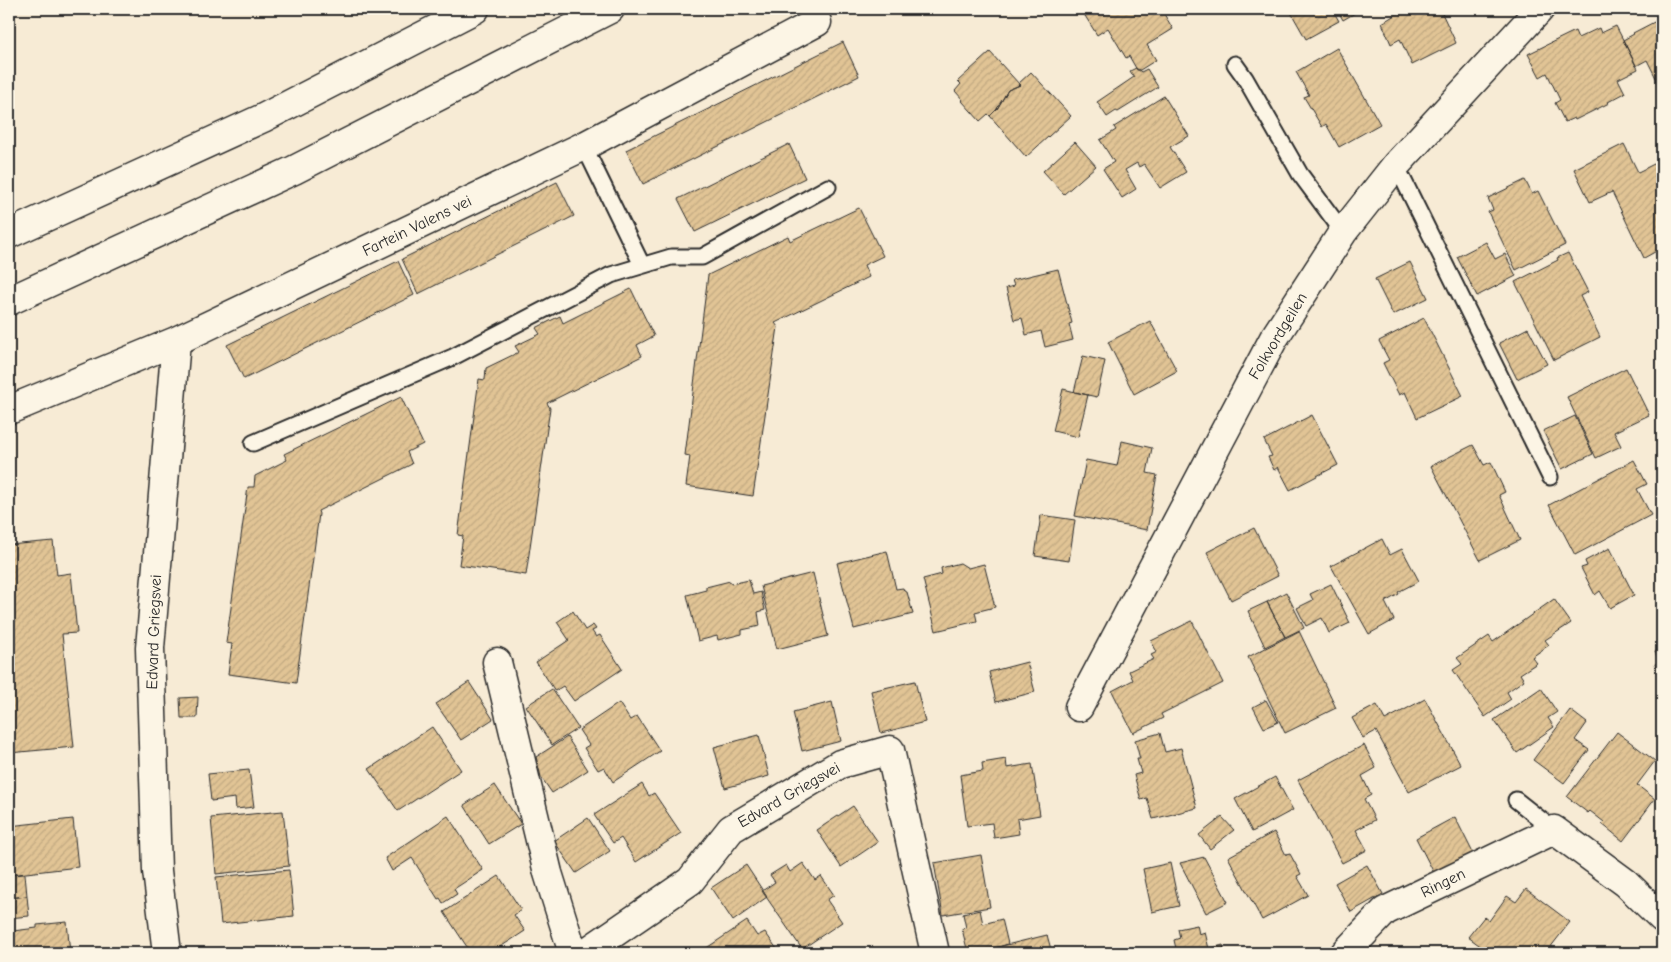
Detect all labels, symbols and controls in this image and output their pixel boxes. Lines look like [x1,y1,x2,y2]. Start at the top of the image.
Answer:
street label: Fartein Valens vei [359,192,475,260]
street label: Folkvordgeilen [1245,289,1311,383]
street label: Edvard Griegsvei [143,574,165,690]
street label: Edvard Griegsvei [735,758,843,832]
street label: Ringen [1418,865,1468,901]

